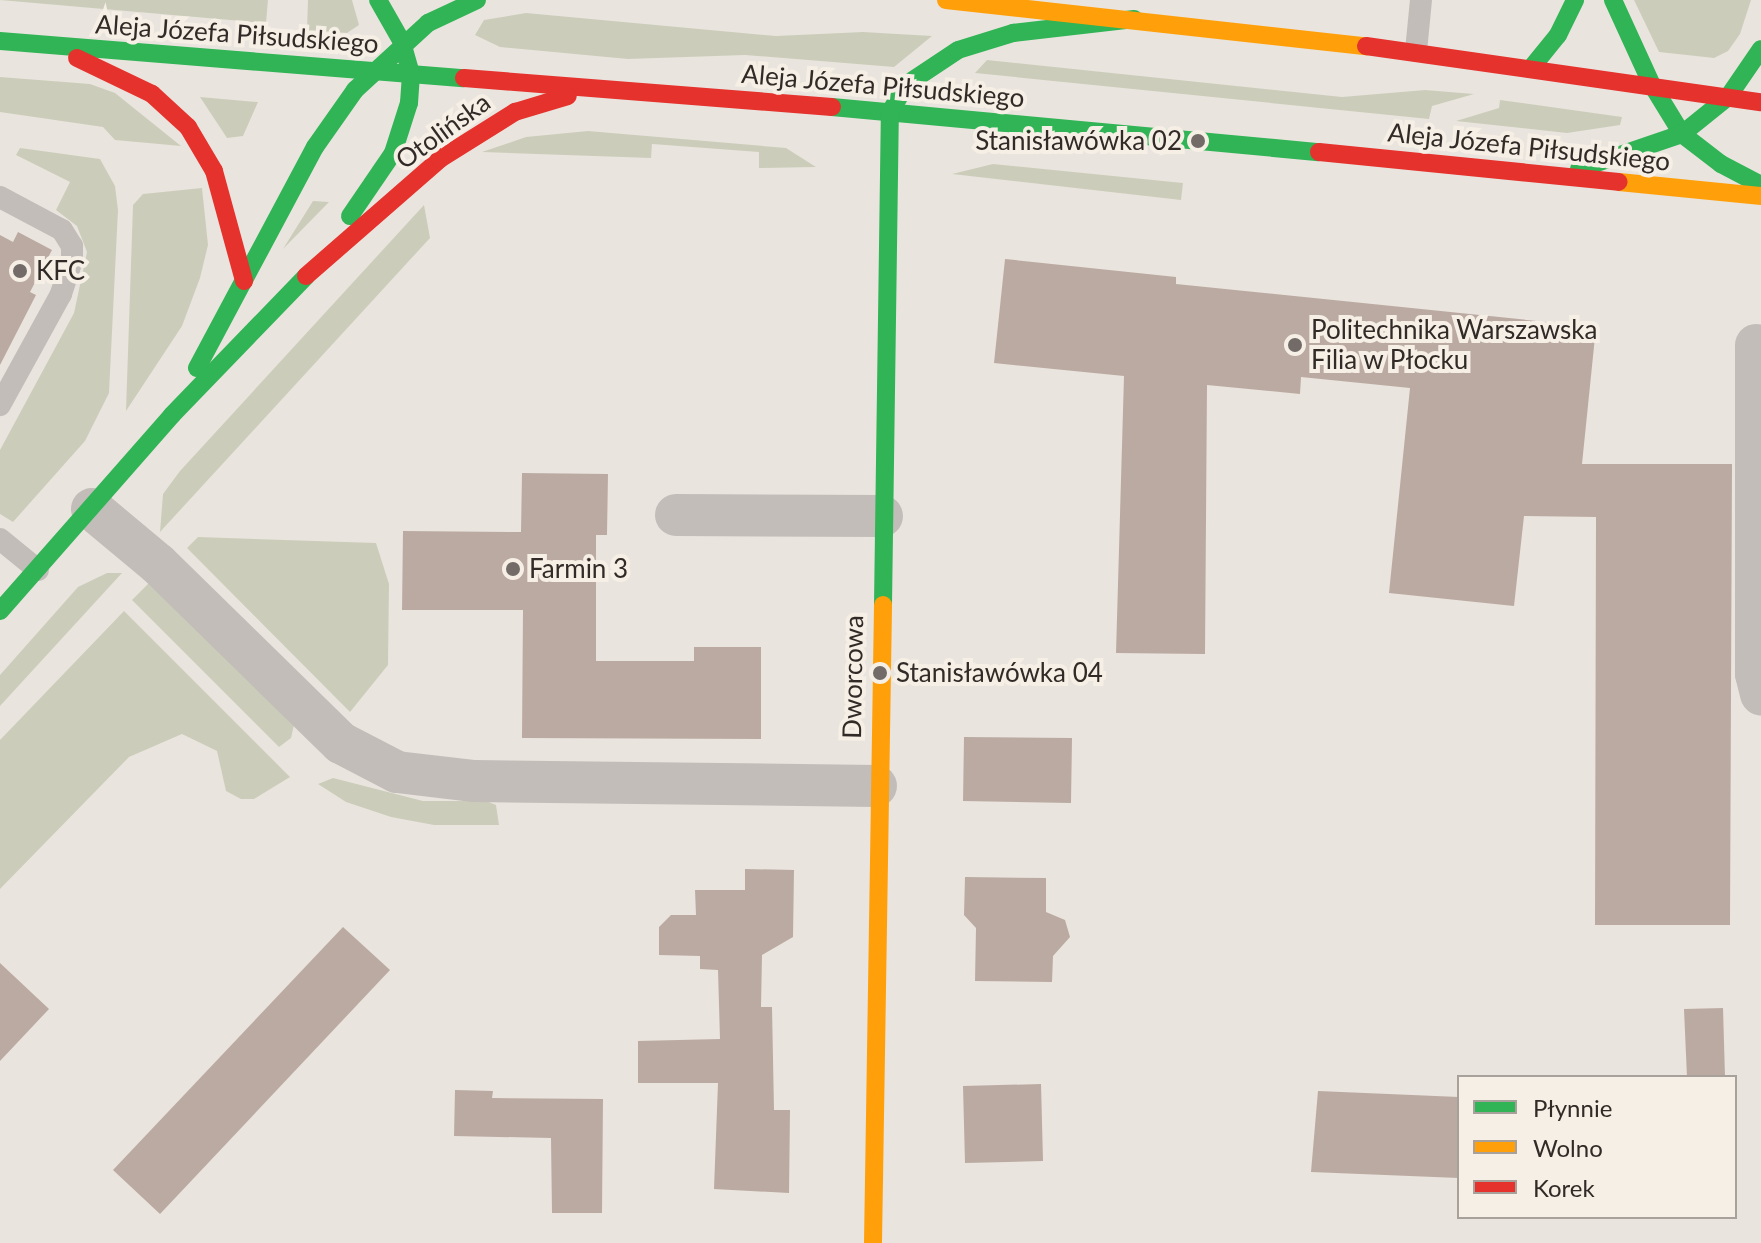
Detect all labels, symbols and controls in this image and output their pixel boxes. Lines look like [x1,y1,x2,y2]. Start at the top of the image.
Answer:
street label: Aleja Józefa Piłsudskiego [94,9,380,59]
street label: Aleja Józefa Piłsudskiego [740,58,1026,114]
street label: Otolińska [390,86,496,176]
street label: Aleja Józefa Piłsudskiego [1386,117,1672,177]
place label: Stanisławówka 02 [975,125,1182,157]
marker: Stanisławówka 02 [1189,132,1207,150]
place label: KFC [36,255,85,287]
marker: KFC [11,262,29,280]
place label: Politechnika Warszawska Filia w Płocku [1311,314,1598,376]
marker: Politechnika Warszawska Filia w Płocku [1286,336,1304,354]
place label: Farmin 3 [529,553,628,585]
marker: Farmin 3 [504,560,522,578]
street label: Dworcowa [836,615,870,739]
place label: Stanisławówka 04 [896,657,1103,689]
marker: Stanisławówka 04 [871,664,889,682]
legend [1457,1075,1737,1219]
text: Płynnie [1533,1093,1612,1122]
text: Wolno [1533,1133,1603,1162]
text: Korek [1533,1173,1595,1202]

